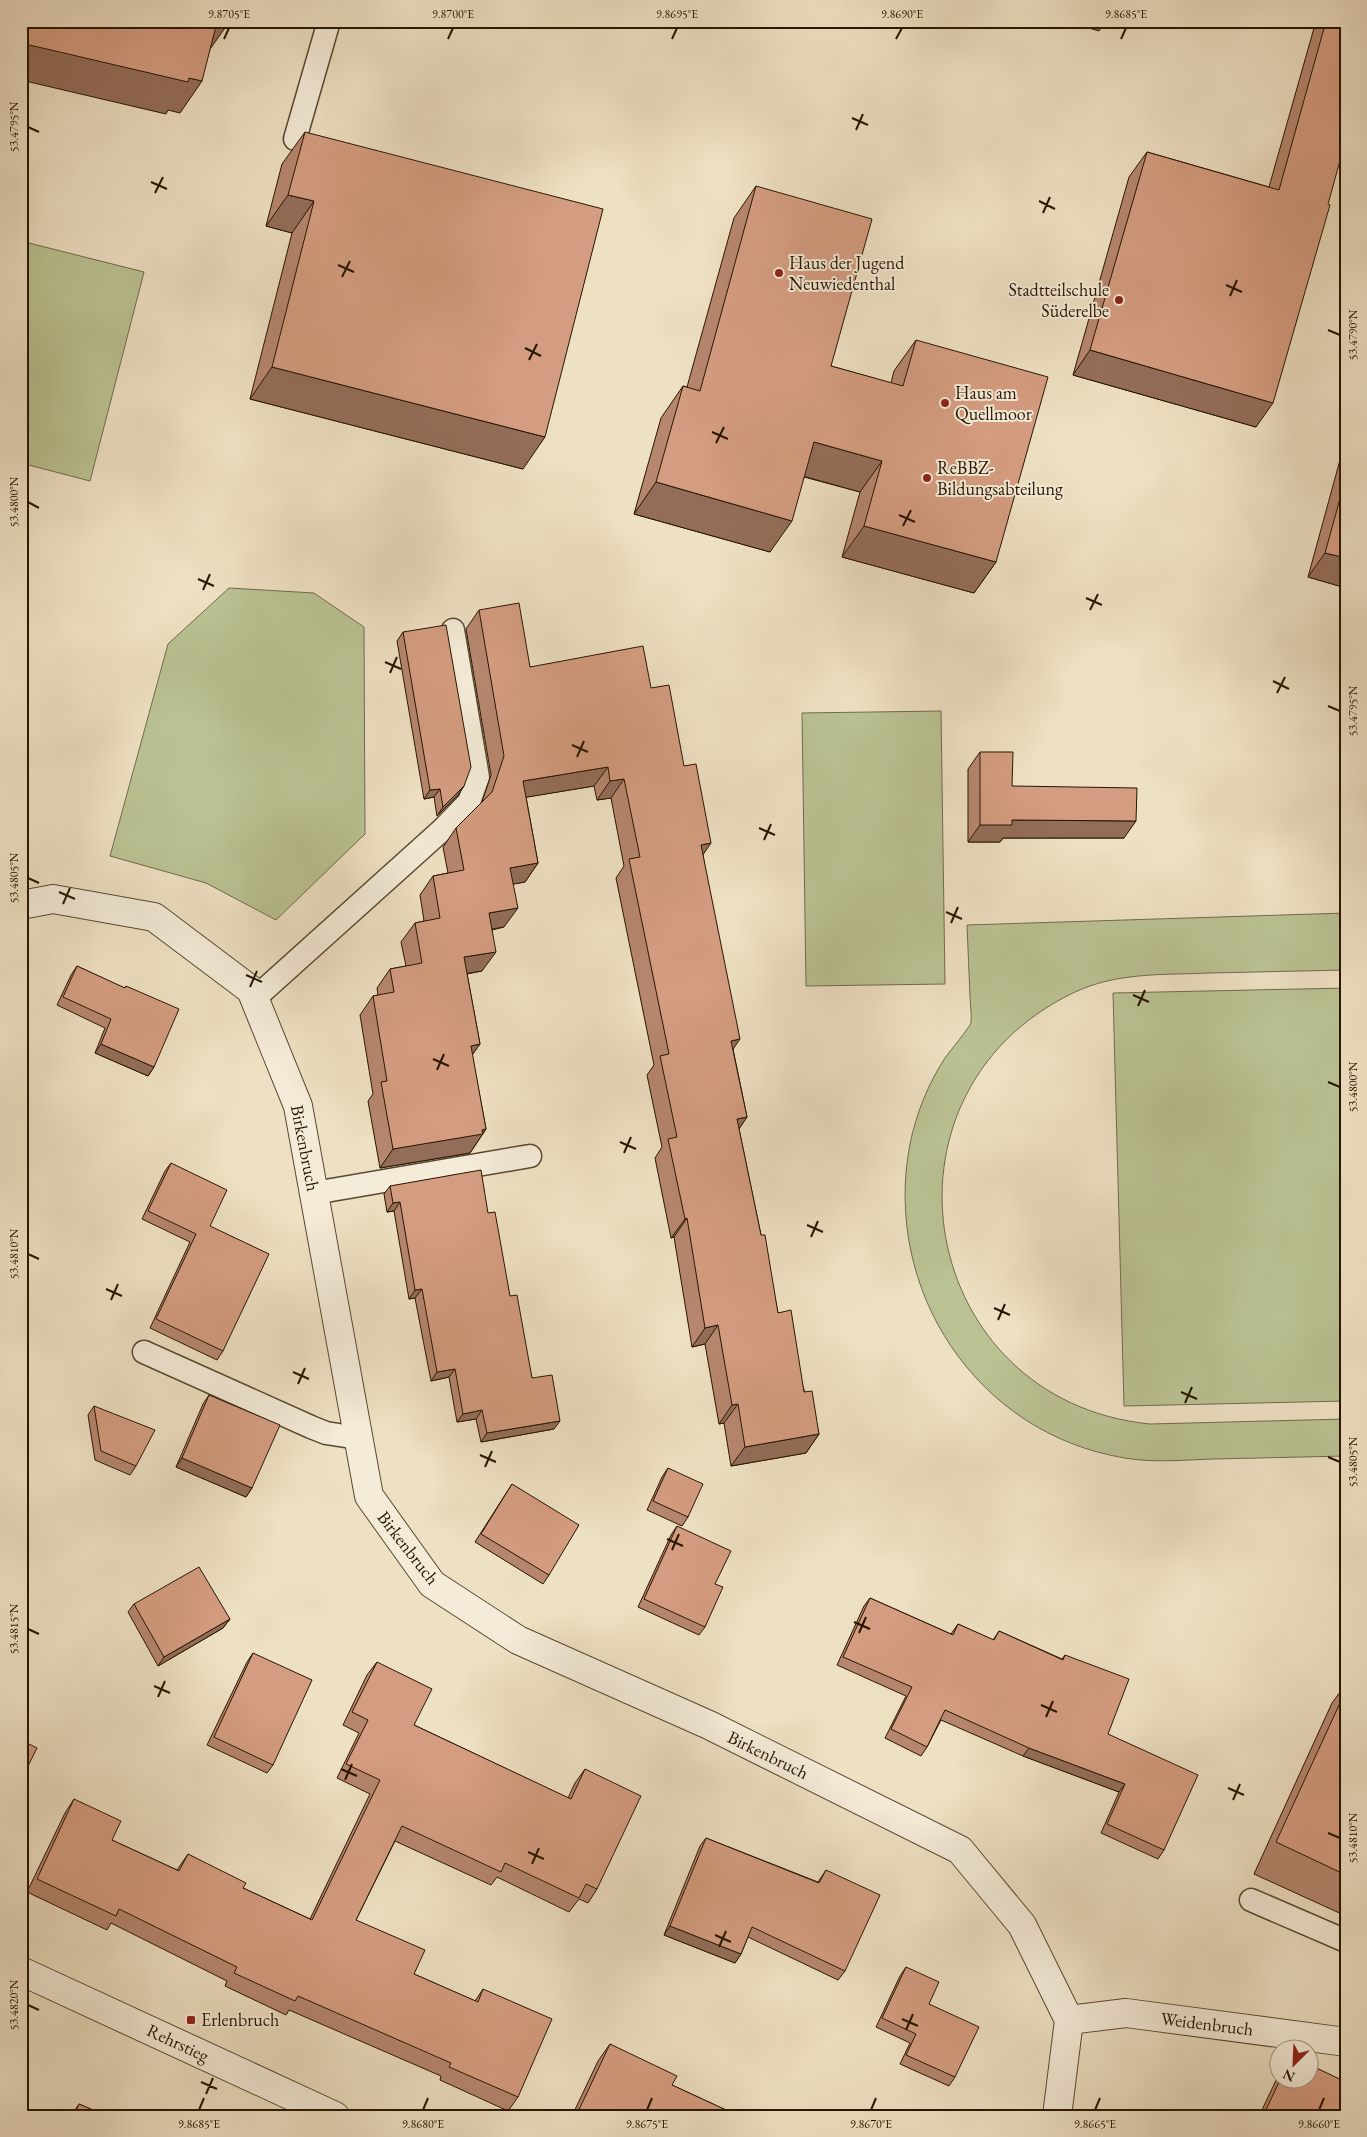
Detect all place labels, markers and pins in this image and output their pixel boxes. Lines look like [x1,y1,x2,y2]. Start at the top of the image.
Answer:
place label: Haus der Jugend Neuwiedenthal [789,251,905,295]
marker: Haus der Jugend Neuwiedenthal [773,267,785,279]
place label: Stadtteilschule Süderelbe [1008,278,1109,322]
marker: Stadtteilschule Süderelbe [1113,294,1125,306]
place label: Haus am Quellmoor [955,381,1032,425]
marker: Haus am Quellmoor [939,397,951,409]
place label: ReBBZ- Bildungsabteilung [937,456,1063,500]
marker: ReBBZ- Bildungsabteilung [921,472,933,484]
place label: Erlenbruch [201,2008,279,2031]
marker: Erlenbruch [185,2014,197,2026]

